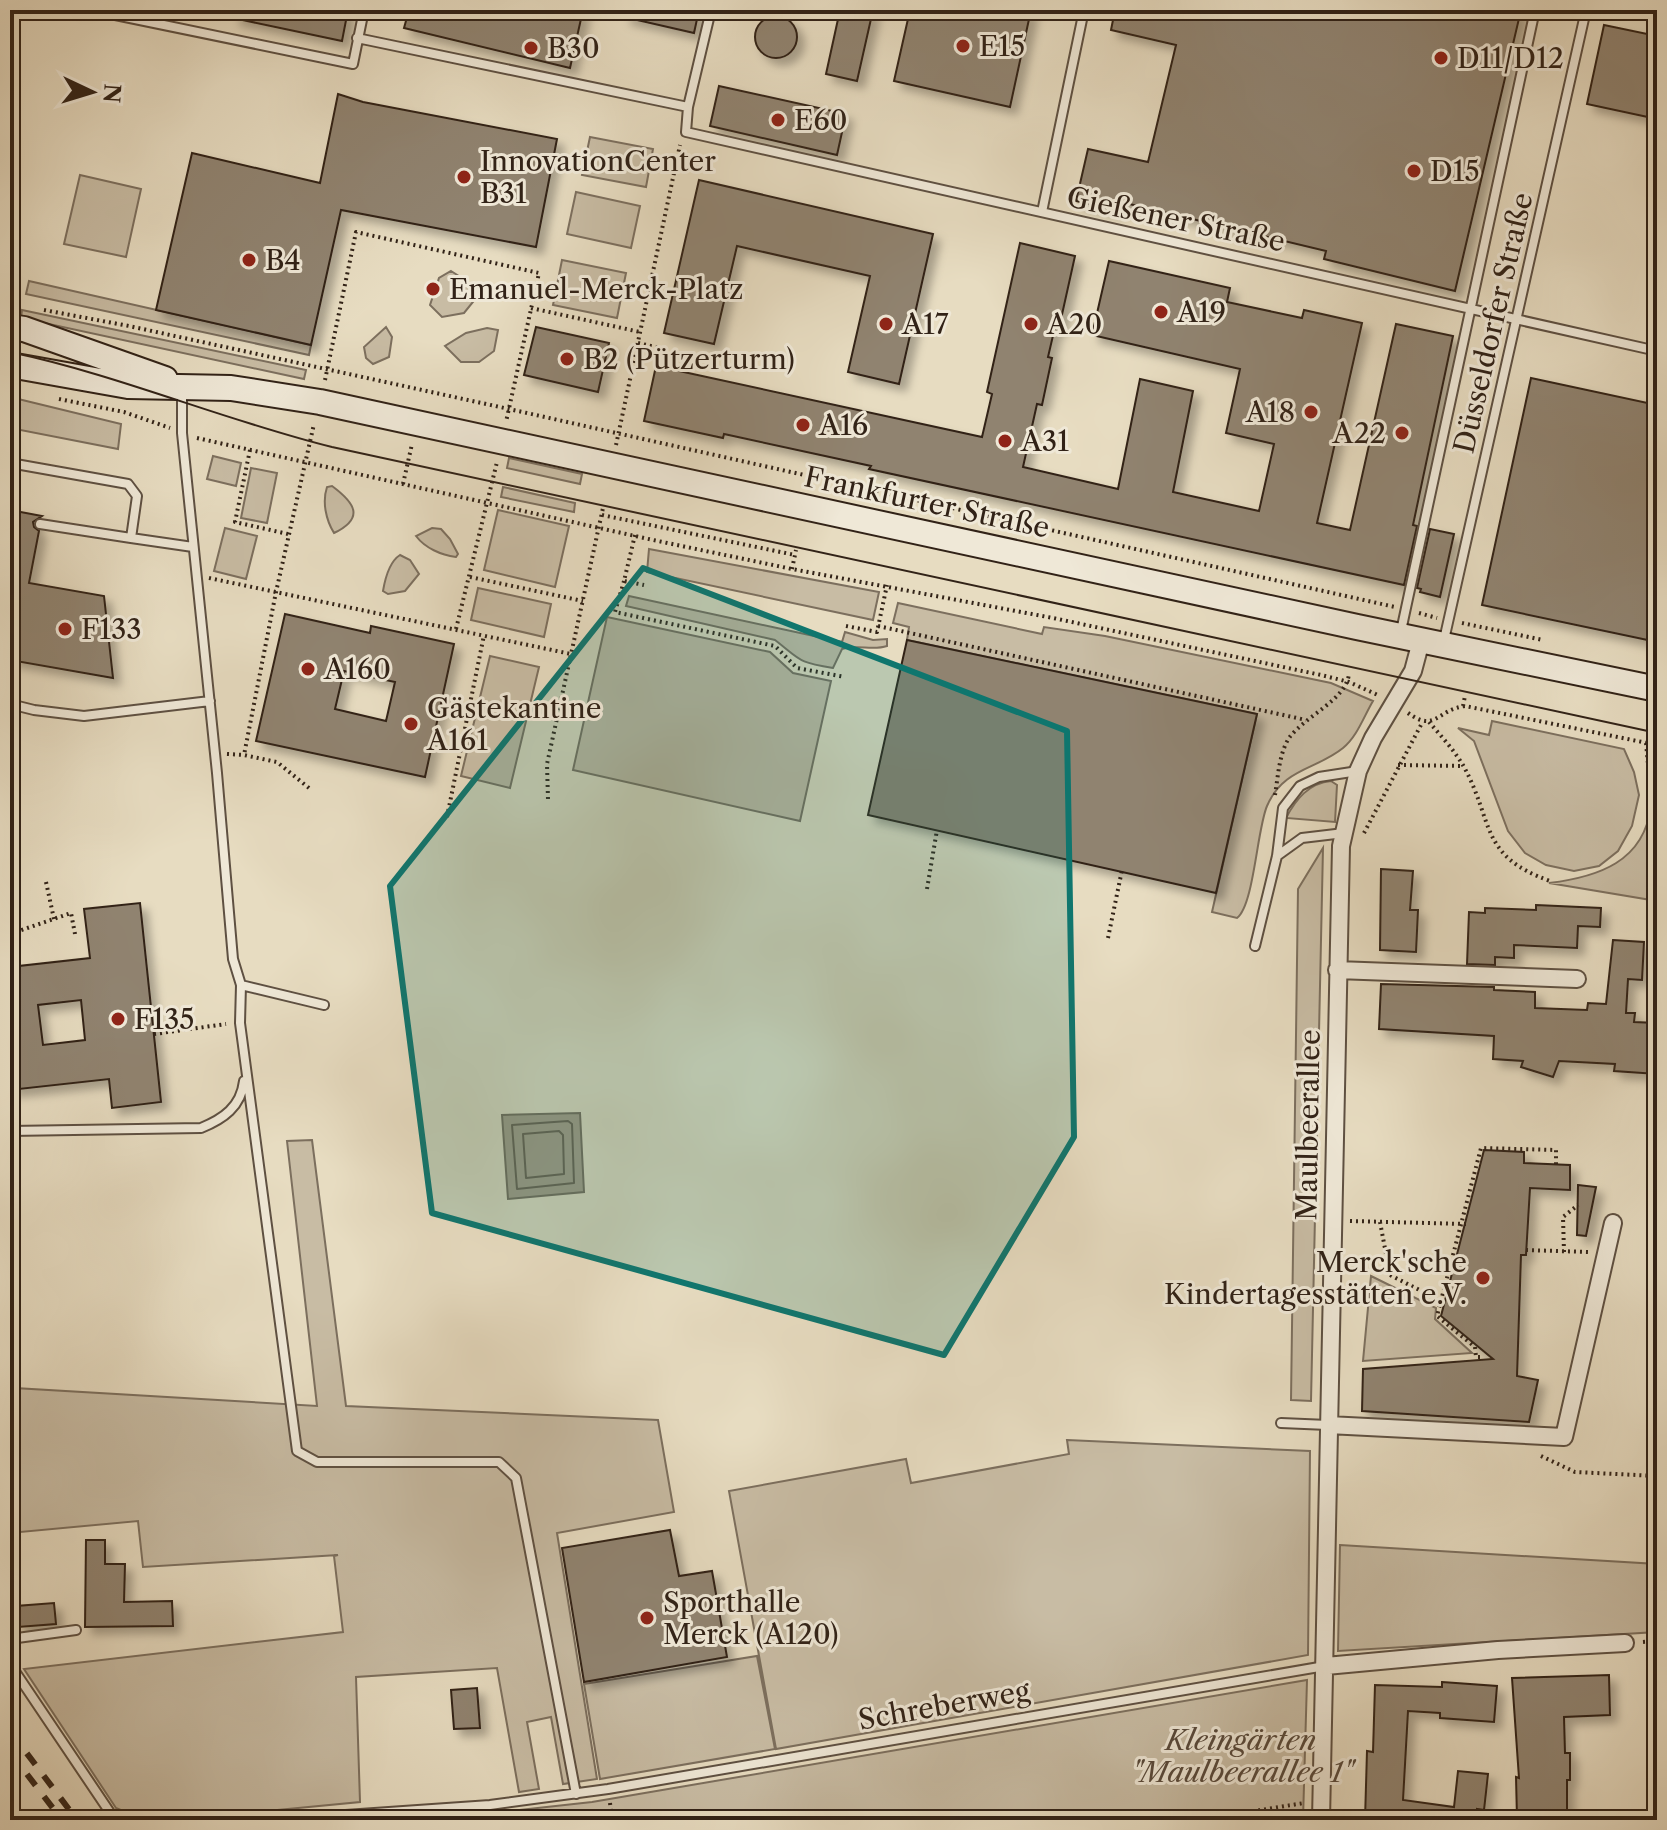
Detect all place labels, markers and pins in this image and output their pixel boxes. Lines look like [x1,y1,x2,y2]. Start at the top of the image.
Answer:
place label: E15 [979,29,1025,63]
place label: B30 [547,31,600,65]
marker: E15 [954,37,972,55]
marker: B30 [522,39,540,57]
place label: D11/D12 [1457,41,1564,75]
marker: D11/D12 [1432,49,1450,67]
place label: E60 [794,103,847,137]
marker: E60 [769,111,787,129]
place label: InnovationCenter B31 [480,144,716,210]
place label: D15 [1430,154,1480,188]
marker: D15 [1405,162,1423,180]
marker: InnovationCenter B31 [455,168,473,186]
place label: B4 [265,243,301,277]
marker: B4 [240,251,258,269]
place label: Emanuel-Merck-Platz [449,272,744,306]
marker: Emanuel-Merck-Platz [424,280,442,298]
place label: A19 [1176,295,1226,329]
marker: A19 [1152,303,1170,321]
place label: A17 [901,307,949,341]
place label: A20 [1046,307,1102,341]
marker: A17 [877,315,895,333]
marker: A20 [1022,315,1040,333]
place label: B2 (Pützerturm) [583,342,795,376]
marker: B2 (Pützerturm) [558,350,576,368]
place label: A18 [1245,395,1295,429]
marker: A18 [1302,403,1320,421]
place label: A16 [818,408,868,442]
marker: A16 [794,416,812,434]
place label: A22 [1331,416,1386,450]
place label: A31 [1020,424,1069,458]
marker: A22 [1393,424,1411,442]
marker: A31 [996,432,1014,450]
place label: F133 [81,612,142,646]
marker: F133 [56,620,74,638]
place label: A160 [323,652,391,686]
marker: A160 [299,660,317,678]
place label: Gästekantine A161 [426,691,601,757]
marker: Gästekantine A161 [402,715,420,733]
place label: F135 [134,1002,195,1036]
marker: F135 [109,1010,127,1028]
place label: Merck'sche Kindertagesstätten e.V. [1164,1245,1467,1311]
marker: Merck'sche Kindertagesstätten e.V. [1474,1269,1492,1287]
place label: Sporthalle Merck (A120) [663,1585,838,1651]
marker: Sporthalle Merck (A120) [638,1609,656,1627]

